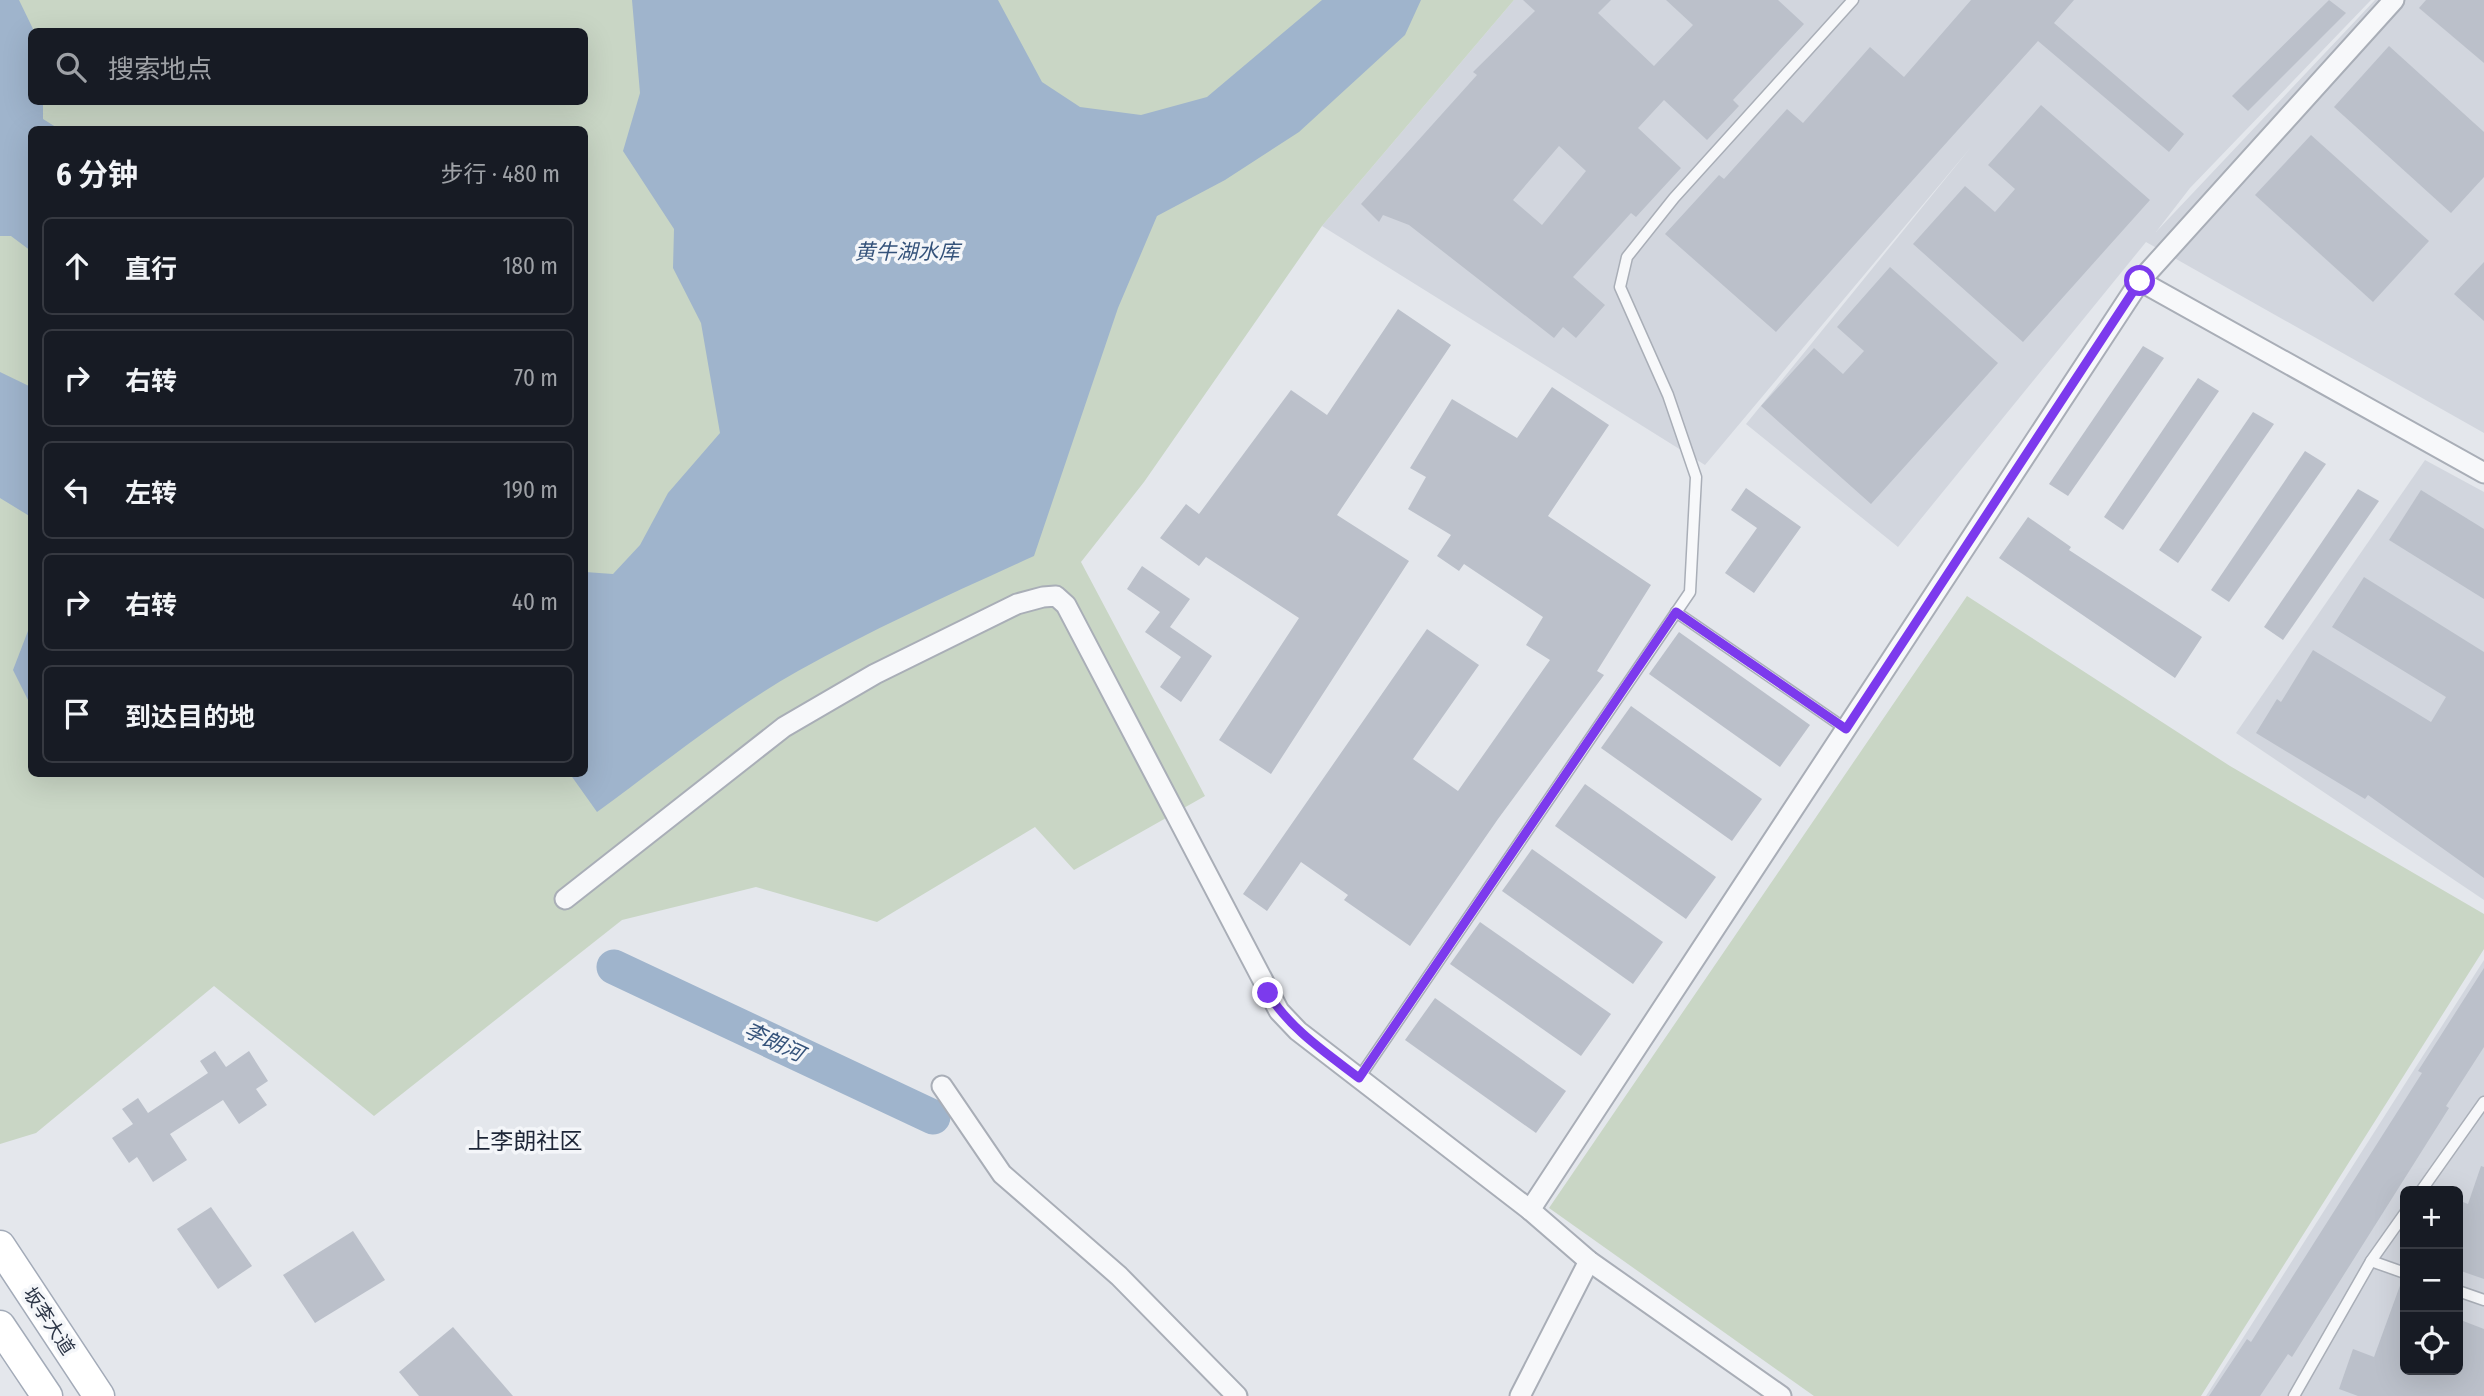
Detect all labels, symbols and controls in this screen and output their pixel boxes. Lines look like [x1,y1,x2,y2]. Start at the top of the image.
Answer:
search box [28,28,588,105]
icon: search [52,48,90,86]
text: 搜索地点 [108,54,212,85]
text: 6 分钟 [56,157,138,193]
text: 步行 · 480 m [441,160,560,188]
water label: 黄牛湖水库 [855,239,962,265]
icon: ahead [58,247,96,285]
text: 180 m [502,252,558,280]
text: 直行 [125,254,177,285]
route start [2124,265,2155,296]
icon: right [58,359,96,397]
text: 70 m [514,364,558,392]
text: 右转 [125,366,177,397]
icon: left [58,471,96,509]
text: 190 m [503,476,558,504]
text: 左转 [125,478,177,509]
icon: right [58,583,96,621]
text: 40 m [512,588,558,616]
text: 右转 [125,590,177,621]
icon: arrive [58,695,96,733]
text: 到达目的地 [125,702,255,733]
route end [1252,977,1283,1008]
water label: 李朗河 [740,1017,812,1069]
district label: 上李朗社区 [468,1127,583,1155]
map controls [2400,1186,2463,1375]
button: + [2400,1186,2463,1249]
button: − [2400,1249,2463,1312]
street label: 坂李大道 [19,1283,79,1359]
button: locate [2400,1312,2463,1375]

